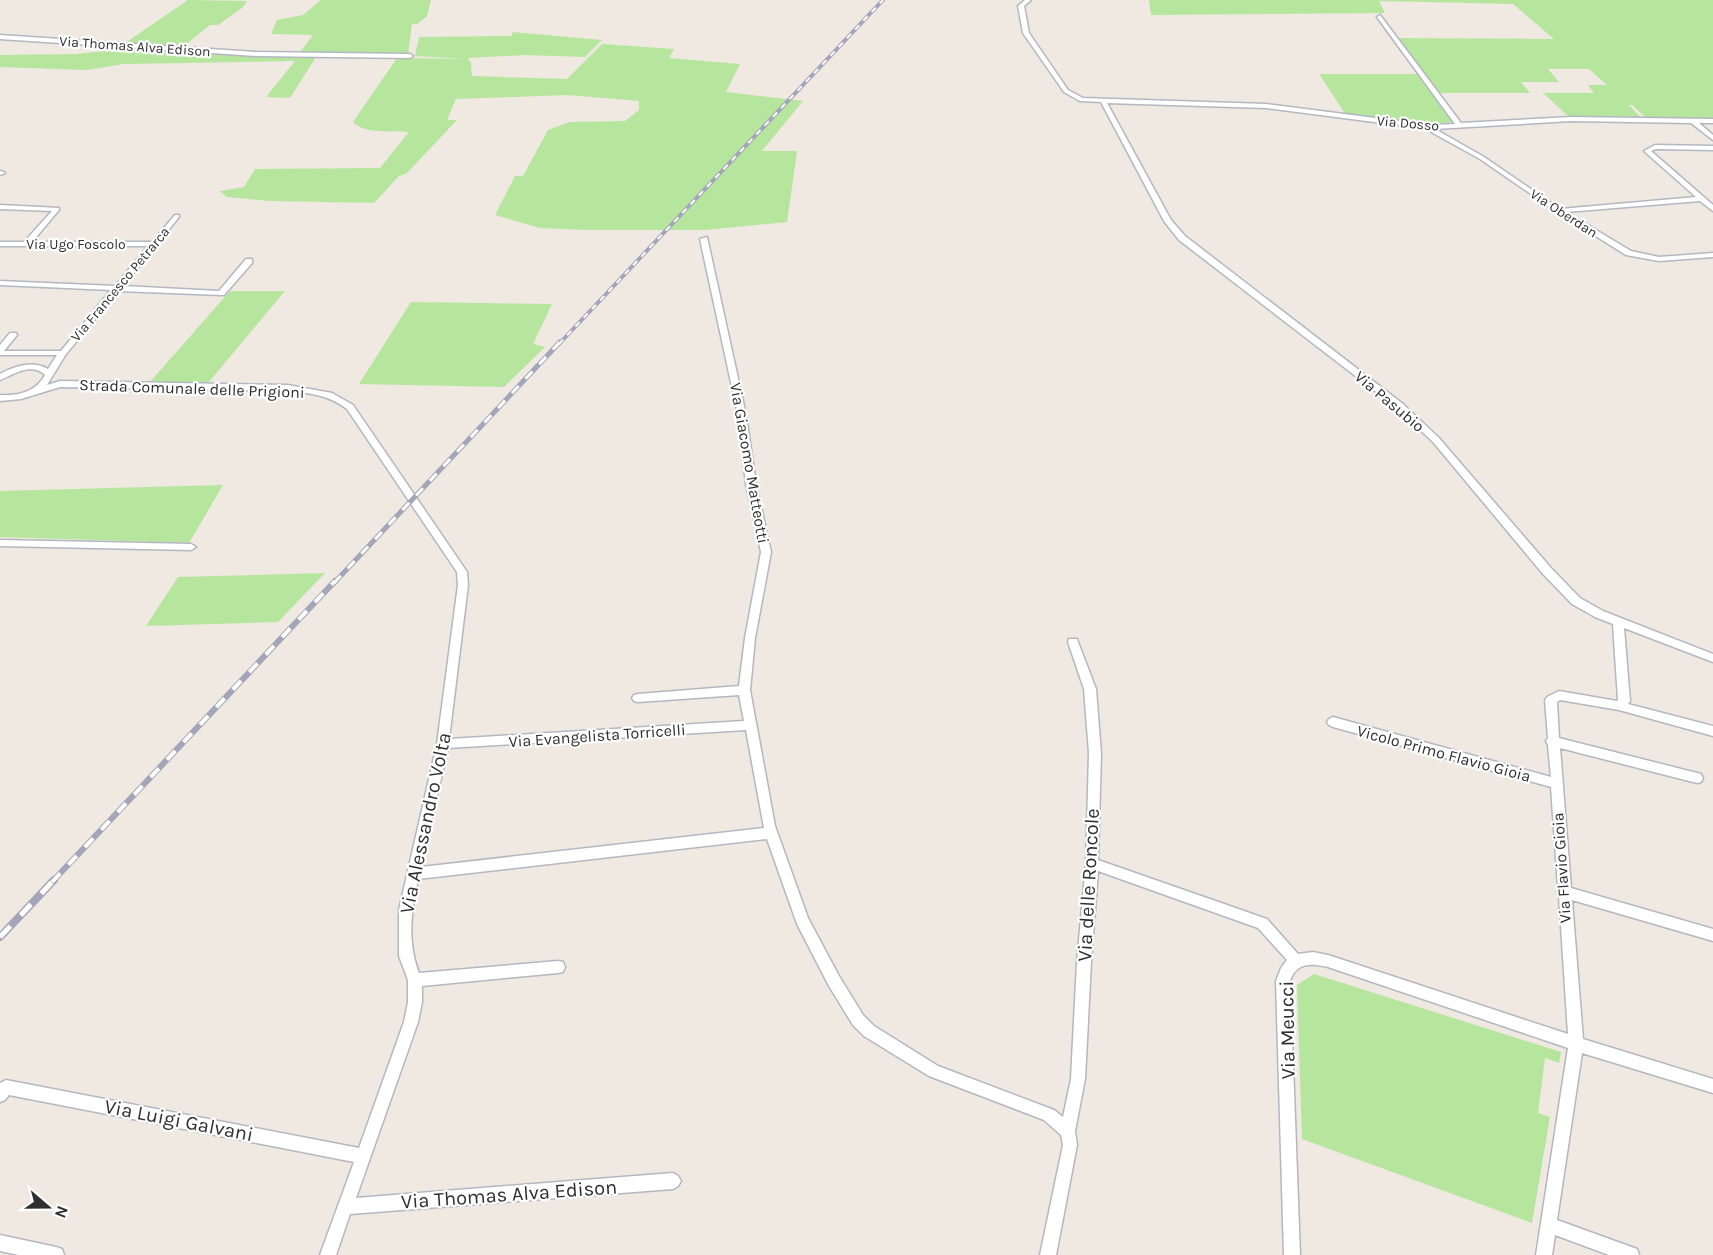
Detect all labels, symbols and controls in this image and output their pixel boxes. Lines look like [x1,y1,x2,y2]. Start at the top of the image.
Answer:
street label: Via Thomas Alva Edison [59,33,211,60]
street label: Via Dosso [1376,112,1440,135]
street label: Via Oberdan [1527,185,1601,242]
street label: Via Francesco Petrarca [67,223,173,345]
street label: Via Ugo Foscolo [26,236,126,253]
street label: Via Pasubio [1351,367,1428,436]
street label: Strada Comunale delle Prigioni [79,375,305,402]
street label: Via Giacomo Matteotti [726,381,773,545]
street label: Via Evangelista Torricelli [508,720,686,751]
street label: Vicolo Primo Flavio Gioia [1355,721,1533,786]
street label: Via Alessandro Volta [395,730,456,916]
street label: Via delle Roncole [1073,808,1104,962]
street label: Via Flavio Gioia [1548,812,1575,924]
street label: Via Meucci [1275,980,1300,1080]
street label: Via Luigi Galvani [103,1095,255,1146]
street label: Via Thomas Alva Edison [400,1175,618,1214]
north arrow [18,1177,78,1237]
text: N [51,1203,73,1221]

